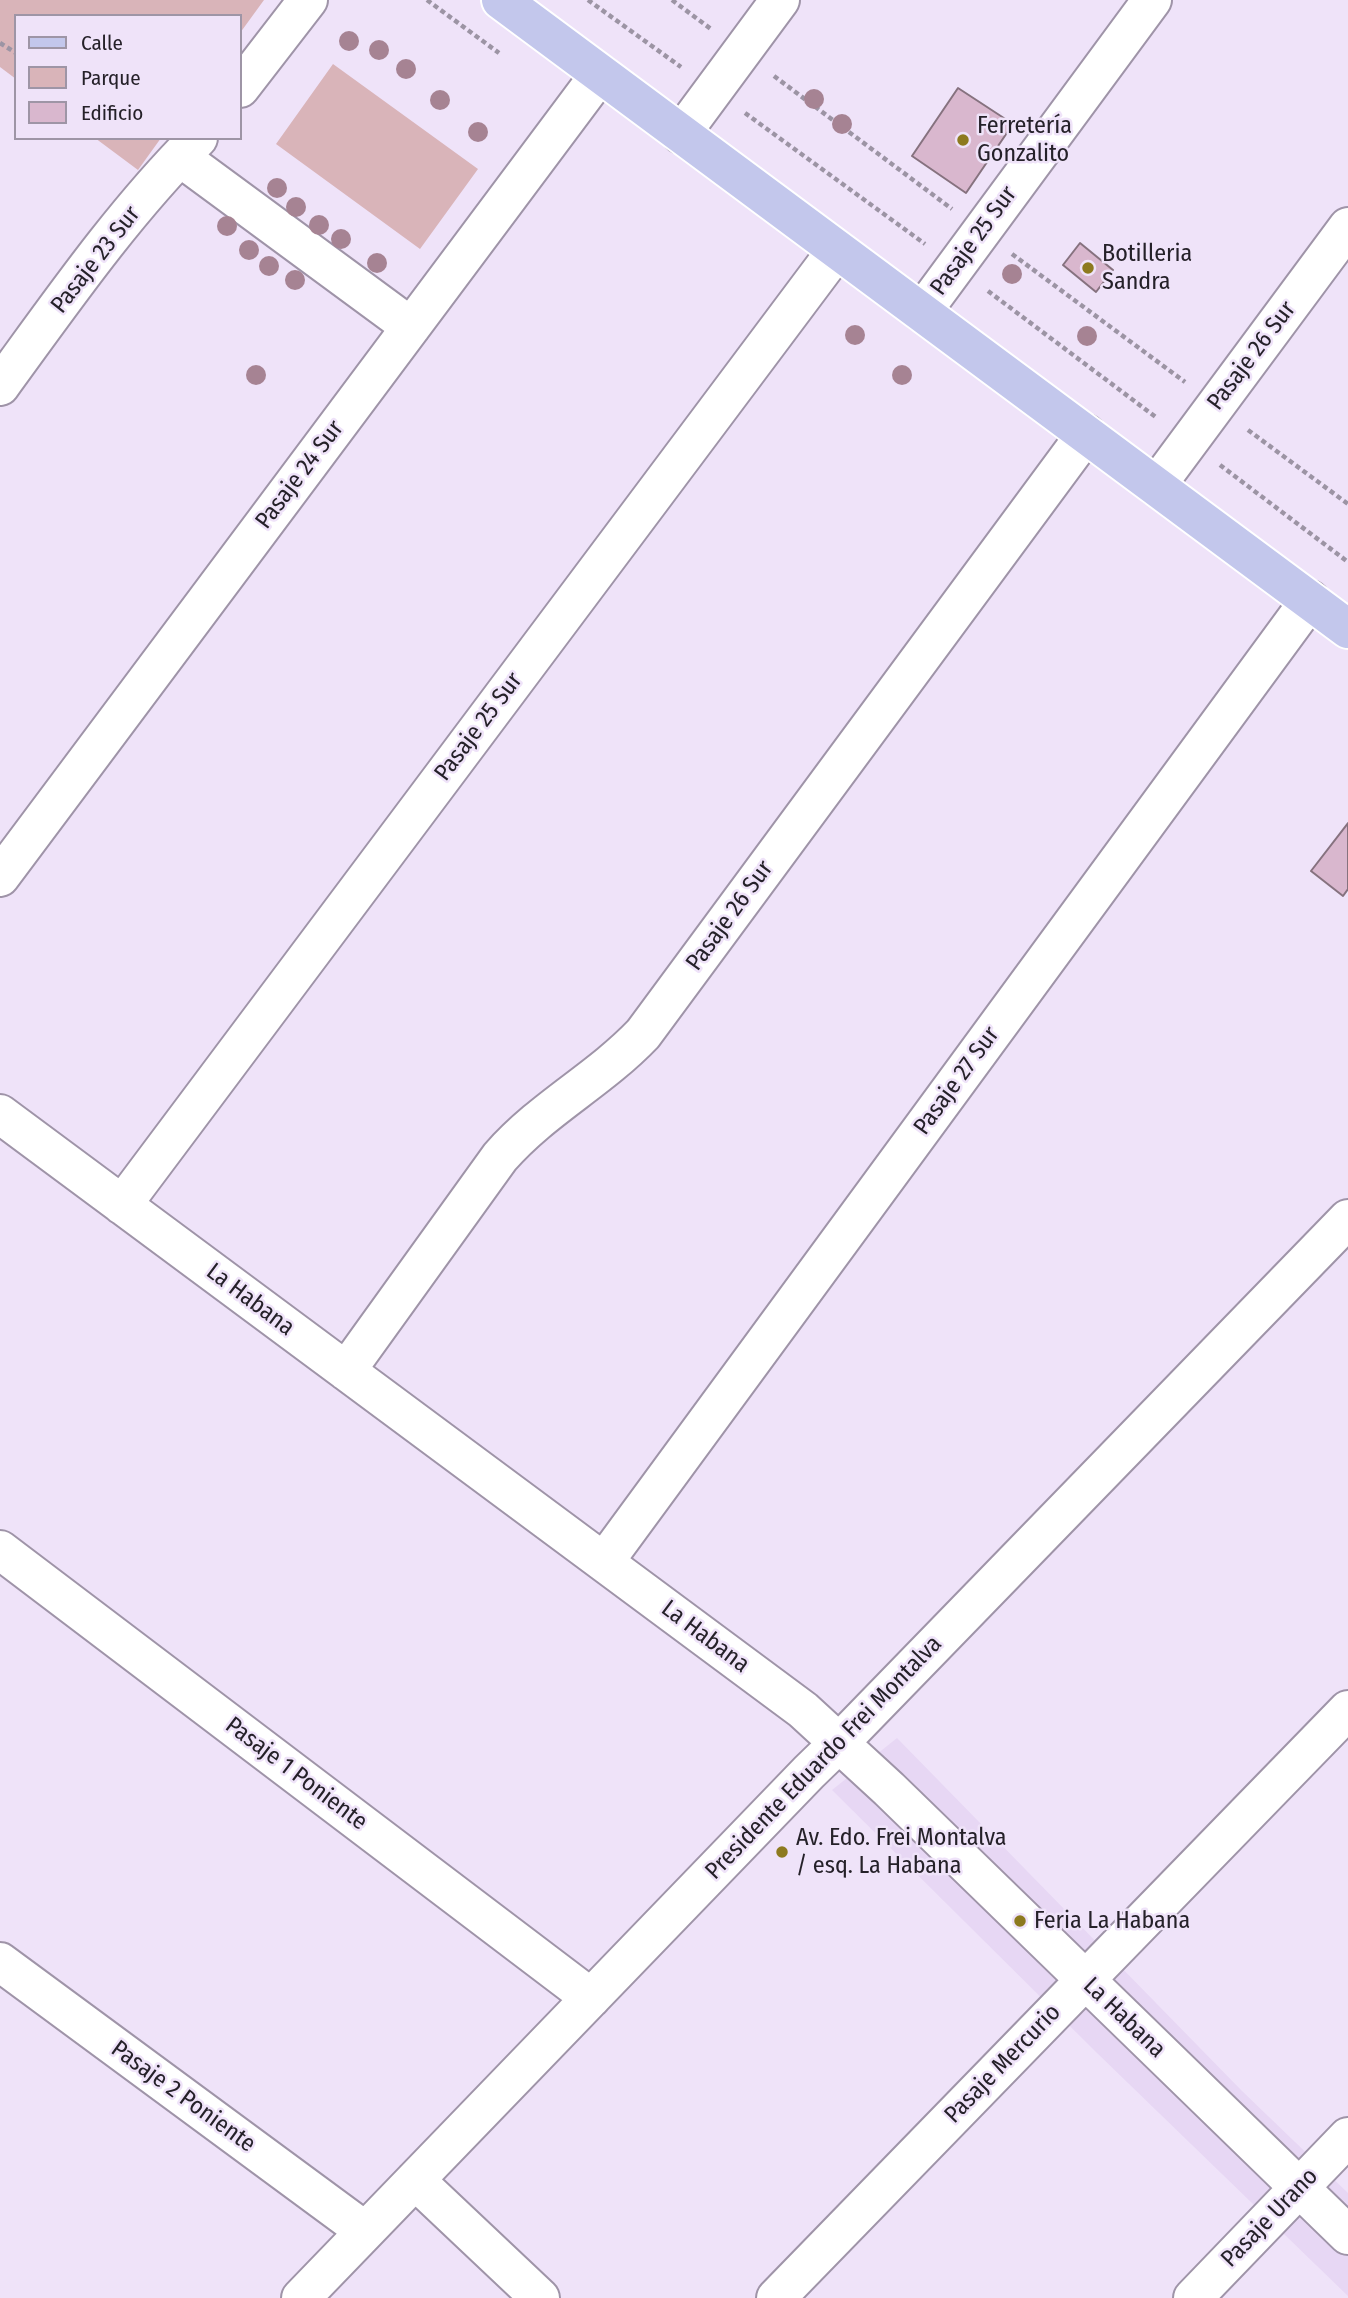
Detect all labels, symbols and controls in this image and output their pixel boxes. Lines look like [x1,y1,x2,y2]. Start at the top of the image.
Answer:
legend [14,14,242,140]
text: Calle [81,30,123,56]
text: Parque [81,65,141,91]
text: Edificio [81,100,143,126]
place label: Ferretería Gonzalito [977,112,1072,168]
marker: Ferretería Gonzalito [955,132,971,148]
street label: Pasaje 25 Sur [925,181,1023,301]
street label: Pasaje 23 Sur [45,201,147,319]
place label: Botilleria Sandra [1102,240,1192,296]
marker: Botilleria Sandra [1080,260,1096,276]
street label: Pasaje 26 Sur [1202,296,1302,416]
street label: Pasaje 24 Sur [250,415,350,535]
street label: Pasaje 25 Sur [429,667,529,787]
street label: Pasaje 26 Sur [680,855,780,977]
street label: Pasaje 27 Sur [908,1021,1006,1141]
street label: La Habana [200,1258,300,1342]
street label: La Habana [655,1595,755,1679]
street label: Presidente Eduardo Frei Montalva [700,1630,948,1886]
street label: Pasaje 1 Poniente [219,1711,373,1837]
place label: Av. Edo. Frei Montalva / esq. La Habana [796,1824,1006,1880]
marker: Av. Edo. Frei Montalva / esq. La Habana [774,1844,790,1860]
place label: Feria La Habana [1034,1907,1190,1935]
marker: Feria La Habana [1012,1913,1028,1929]
street label: La Habana [1077,1972,1171,2064]
street label: Pasaje Mercurio [939,1998,1067,2130]
street label: Pasaje 2 Poniente [105,2035,261,2159]
street label: Pasaje Urano [1216,2162,1324,2274]

